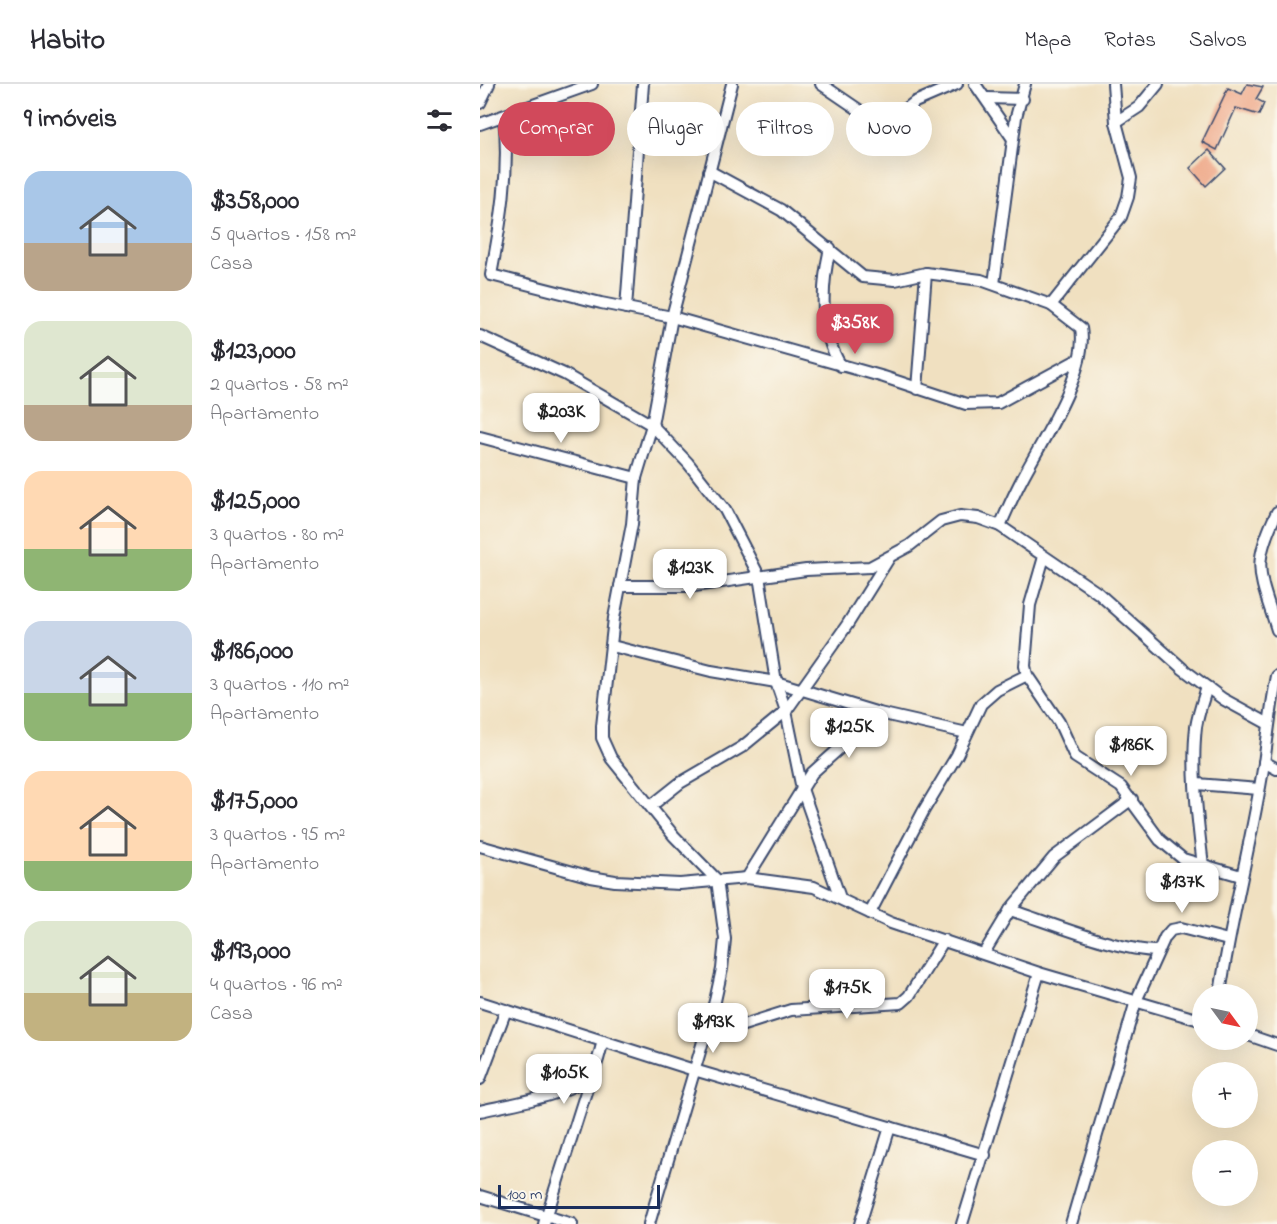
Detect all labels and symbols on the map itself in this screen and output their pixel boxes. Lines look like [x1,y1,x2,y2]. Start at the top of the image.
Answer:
pin: $358K [813,304,897,355]
pin: $203K [519,393,603,444]
pin: $123K [648,549,732,600]
pin: $125K [807,708,891,759]
pin: $186K [1089,726,1173,777]
pin: $137K [1140,863,1224,914]
pin: $175K [805,969,889,1020]
north arrow [1192,984,1258,1050]
pin: $193K [671,1003,755,1054]
pin: $105K [522,1054,606,1105]
scale bar [498,1182,660,1210]

